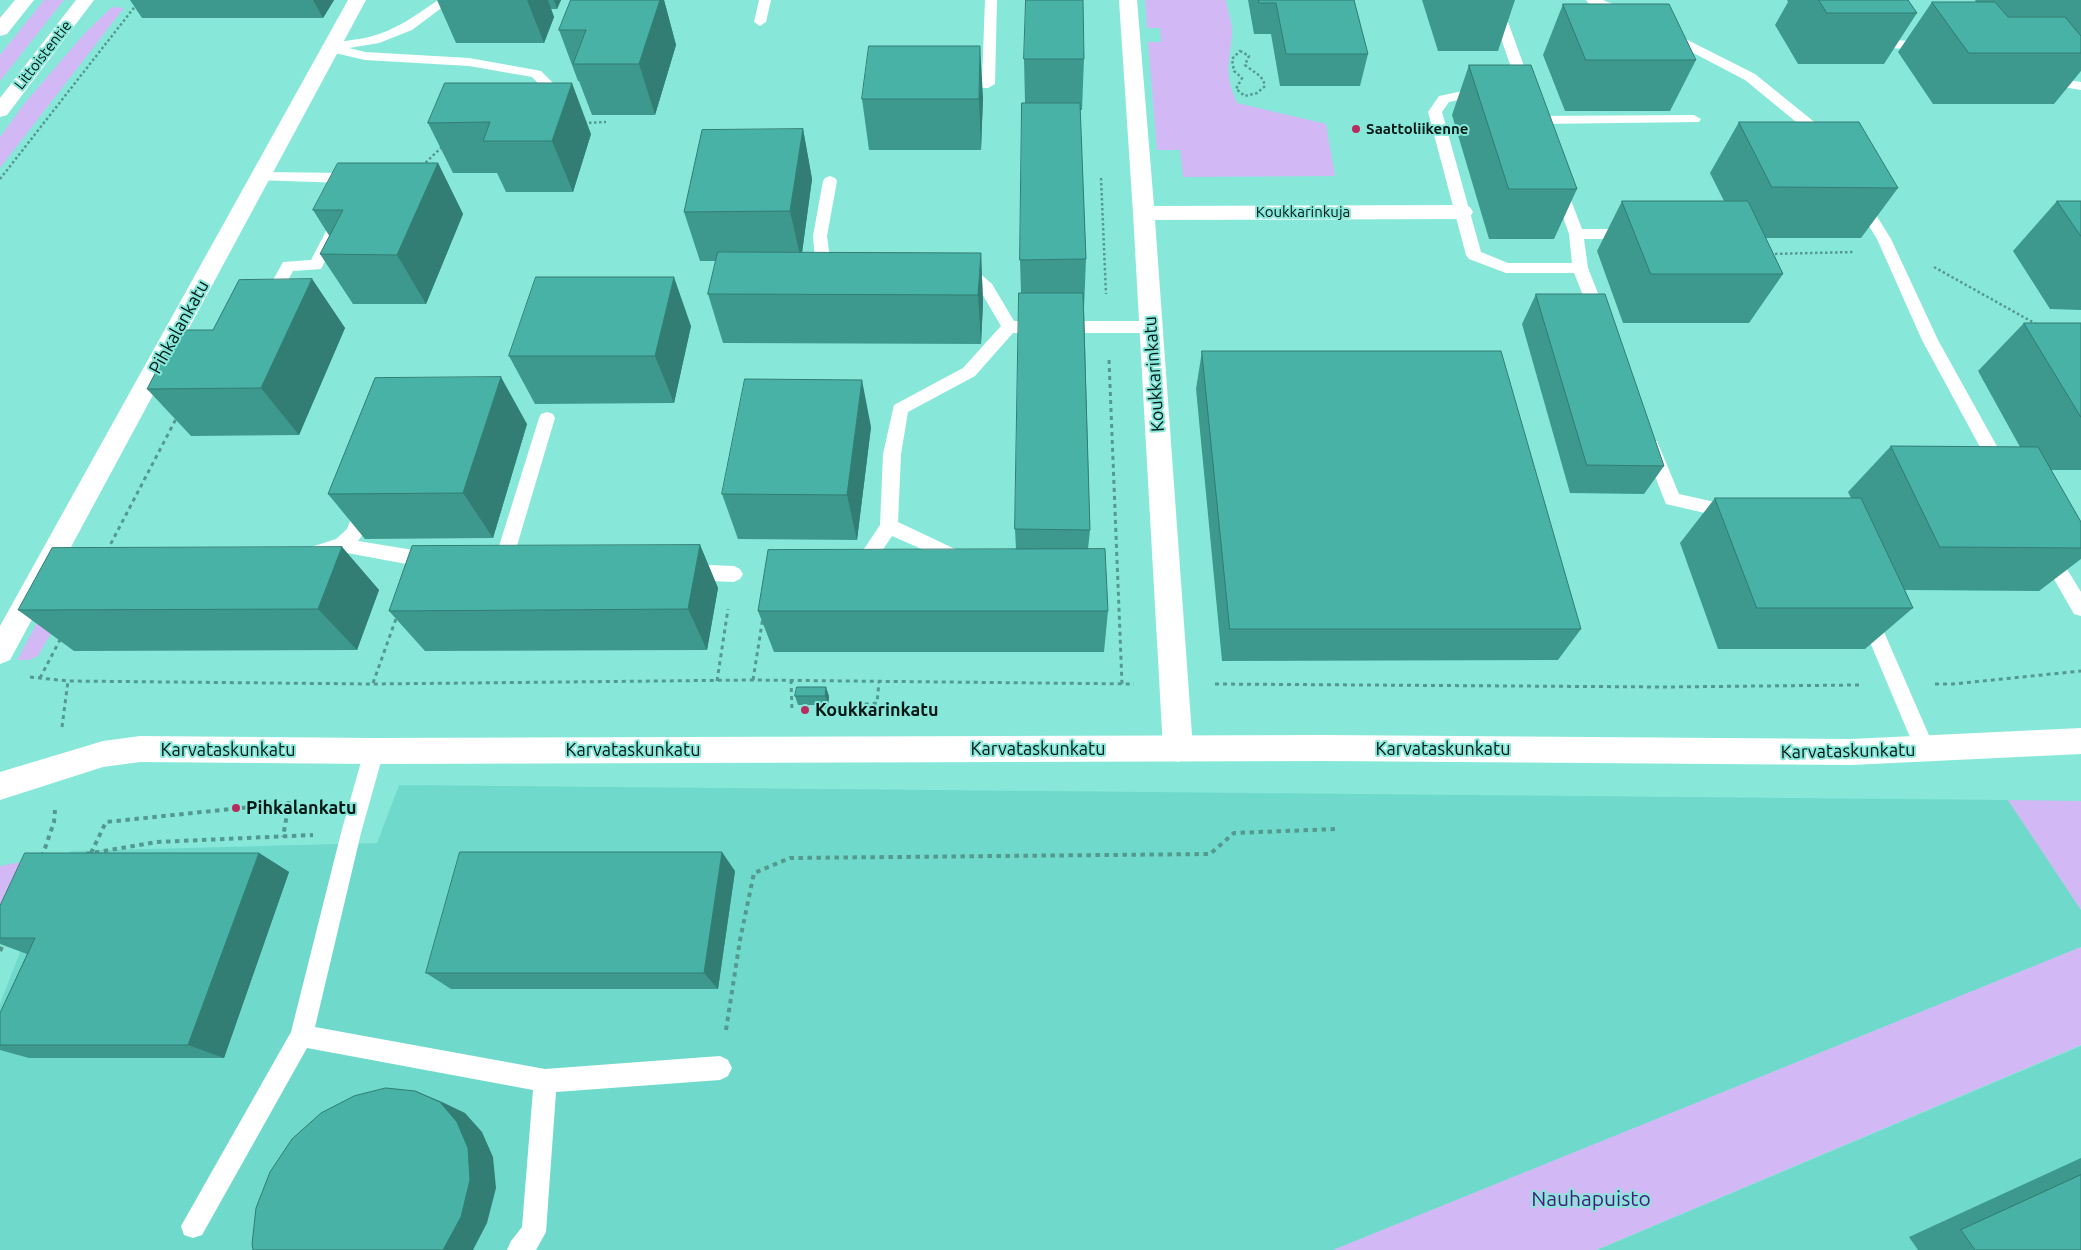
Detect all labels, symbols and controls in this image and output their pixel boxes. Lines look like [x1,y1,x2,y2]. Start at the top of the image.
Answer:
street label: Littoistentie [11,17,75,93]
place label: Saattoliikenne [1366,120,1468,138]
marker: Saattoliikenne [1350,123,1362,135]
street label: Koukkarinkuja [1256,203,1350,221]
street label: Pihkalankatu [144,276,214,378]
street label: Koukkarinkatu [1139,315,1169,433]
place label: Koukkarinkatu [815,699,939,721]
marker: Koukkarinkatu [799,704,811,716]
street label: Karvataskunkatu [971,738,1105,760]
street label: Karvataskunkatu [1376,738,1510,760]
street label: Karvataskunkatu [161,739,295,761]
street label: Karvataskunkatu [566,739,700,761]
street label: Karvataskunkatu [1780,739,1916,763]
place label: Pihkalankatu [246,797,357,819]
marker: Pihkalankatu [230,802,242,814]
park label: Nauhapuisto [1531,1186,1651,1212]

